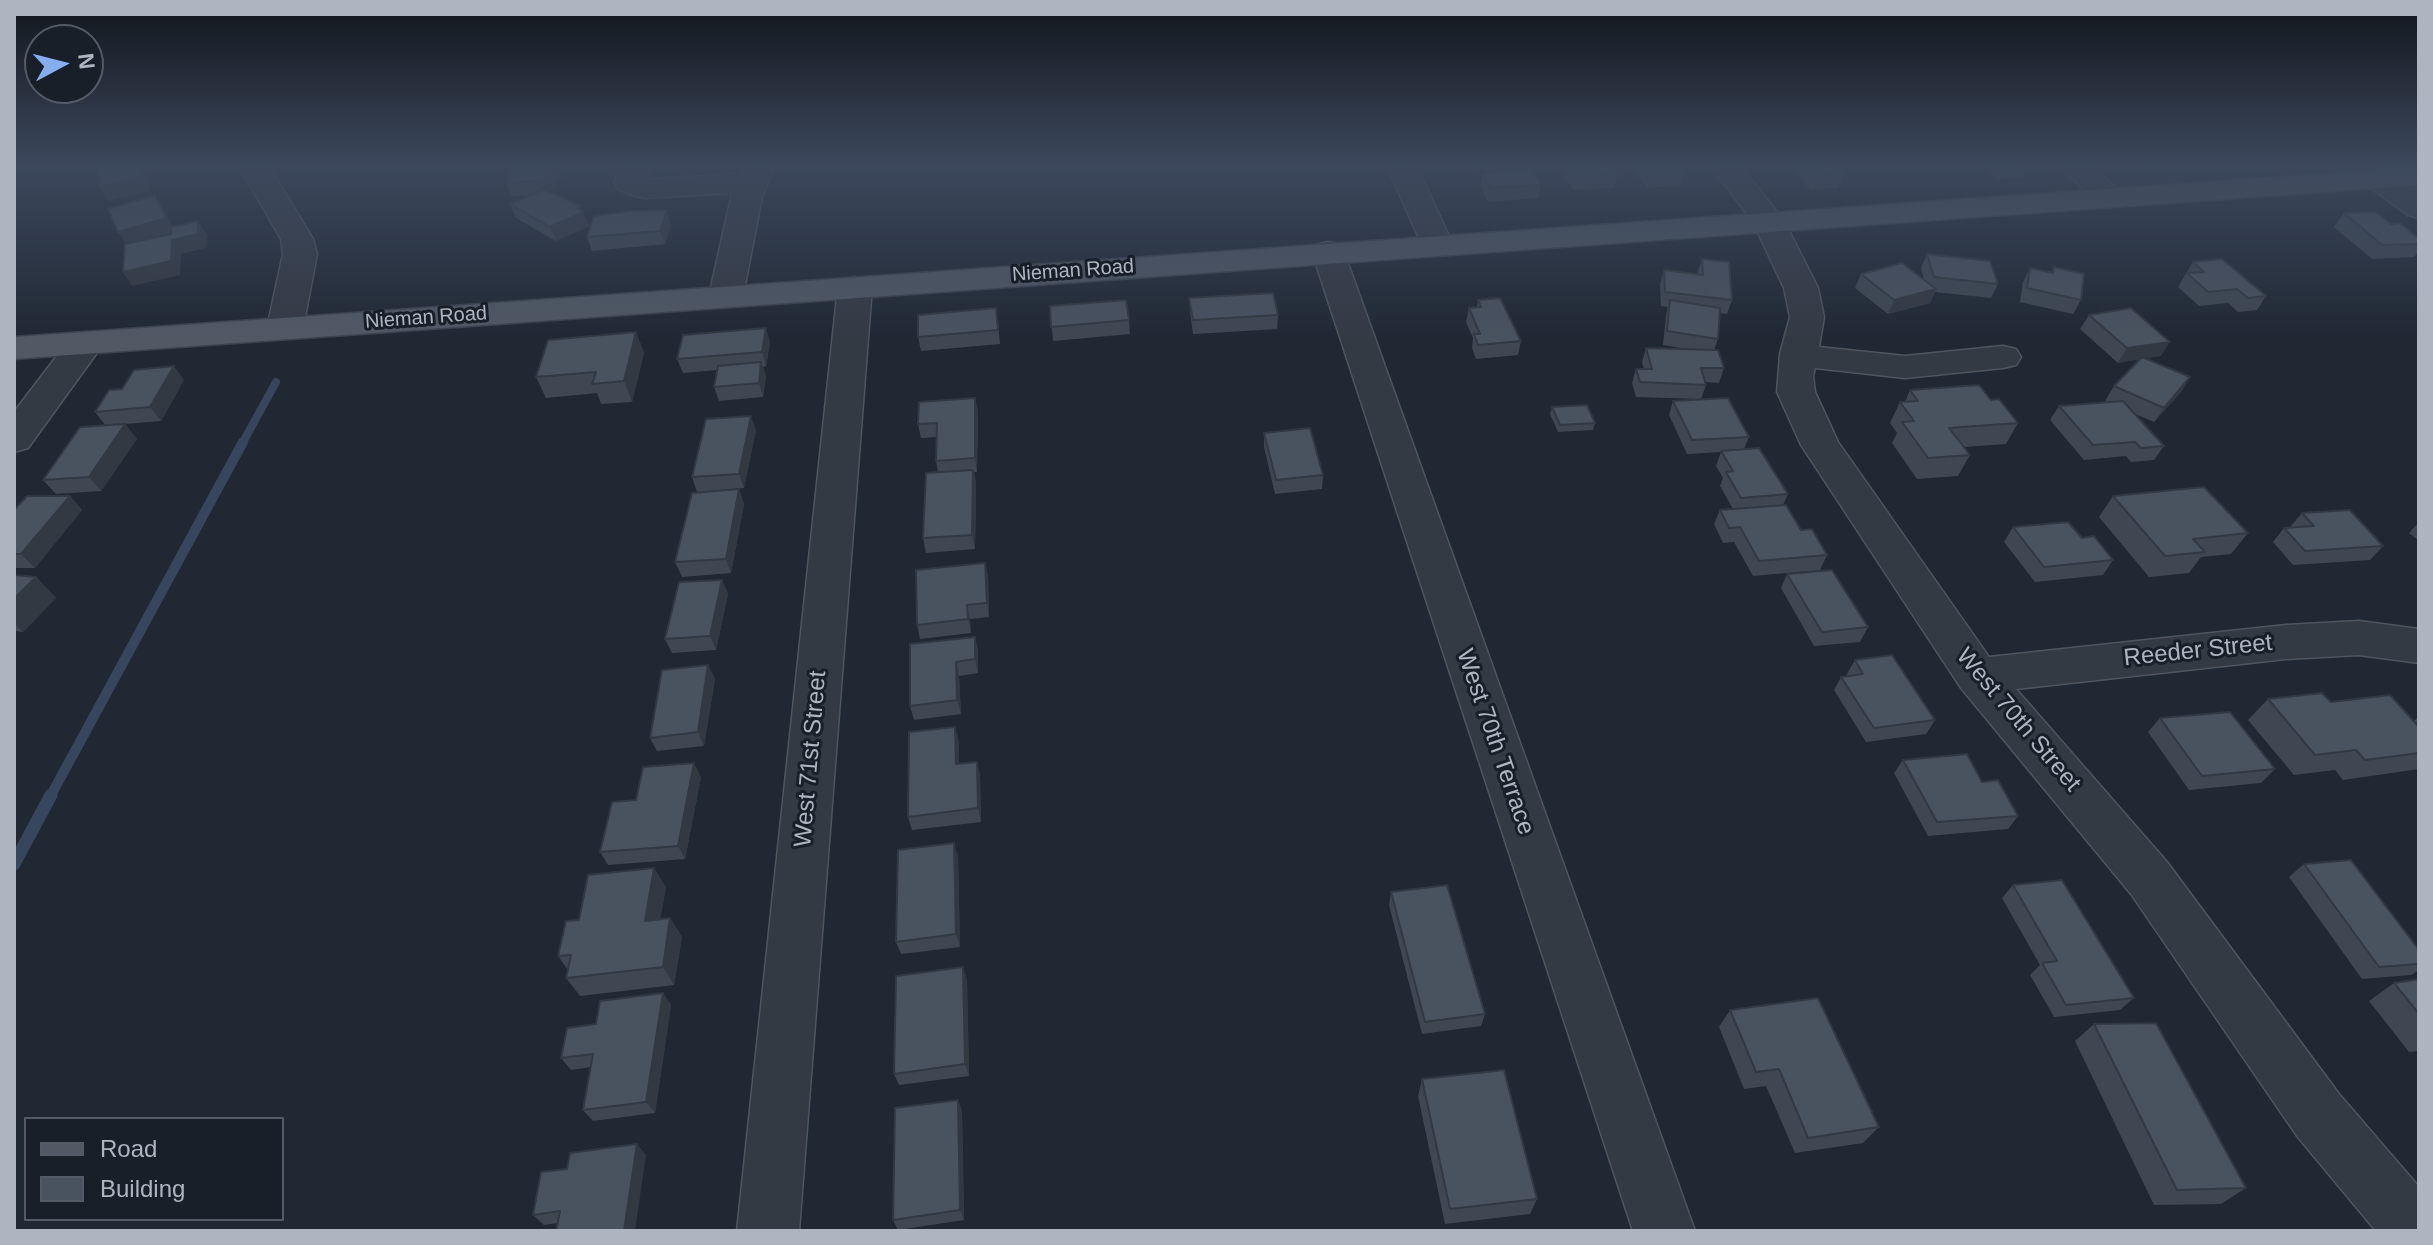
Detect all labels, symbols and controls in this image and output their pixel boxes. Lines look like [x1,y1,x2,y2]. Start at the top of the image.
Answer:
north arrow [24,24,104,104]
text: N [73,52,100,71]
street label: Nieman Road [1011,255,1135,287]
street label: Nieman Road [364,302,488,334]
street label: Reeder Street [2122,629,2274,673]
street label: West 70th Street [1950,642,2086,798]
street label: West 70th Terrace [1450,645,1540,839]
street label: West 71st Street [789,670,833,848]
legend [24,1117,284,1221]
text: Road [100,1135,157,1162]
text: Building [100,1175,185,1202]

